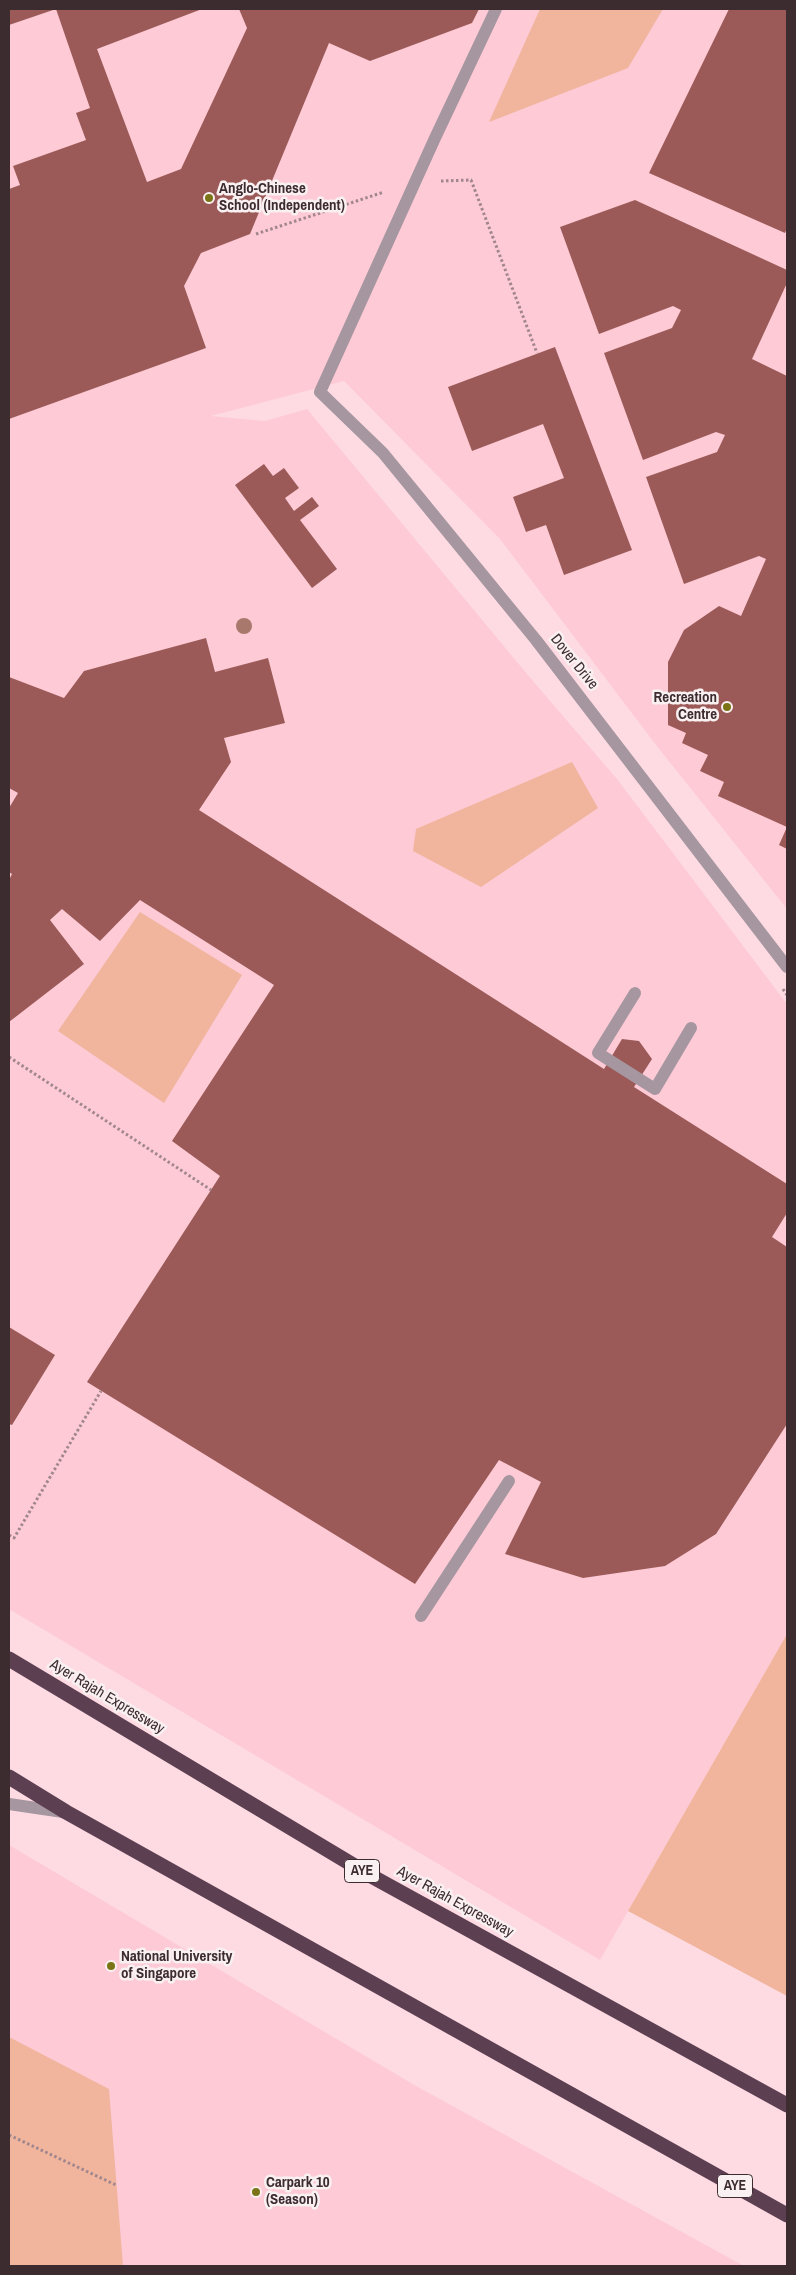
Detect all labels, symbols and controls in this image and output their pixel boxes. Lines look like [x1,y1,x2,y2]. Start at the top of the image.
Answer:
place label: Anglo-Chinese School (Independent) [219,180,345,215]
marker: Anglo-Chinese School (Independent) [203,192,215,204]
street label: Dover Drive [546,631,602,693]
place label: Recreation Centre [653,689,717,724]
marker: Recreation Centre [721,701,733,713]
street label: Ayer Rajah Expressway [46,1656,168,1738]
road number: AYE [344,1860,380,1882]
street label: Ayer Rajah Expressway [394,1863,516,1941]
place label: National University of Singapore [121,1948,232,1983]
marker: National University of Singapore [105,1960,117,1972]
place label: Carpark 10 (Season) [266,2174,330,2209]
road number: AYE [718,2174,752,2198]
marker: Carpark 10 (Season) [250,2186,262,2198]

